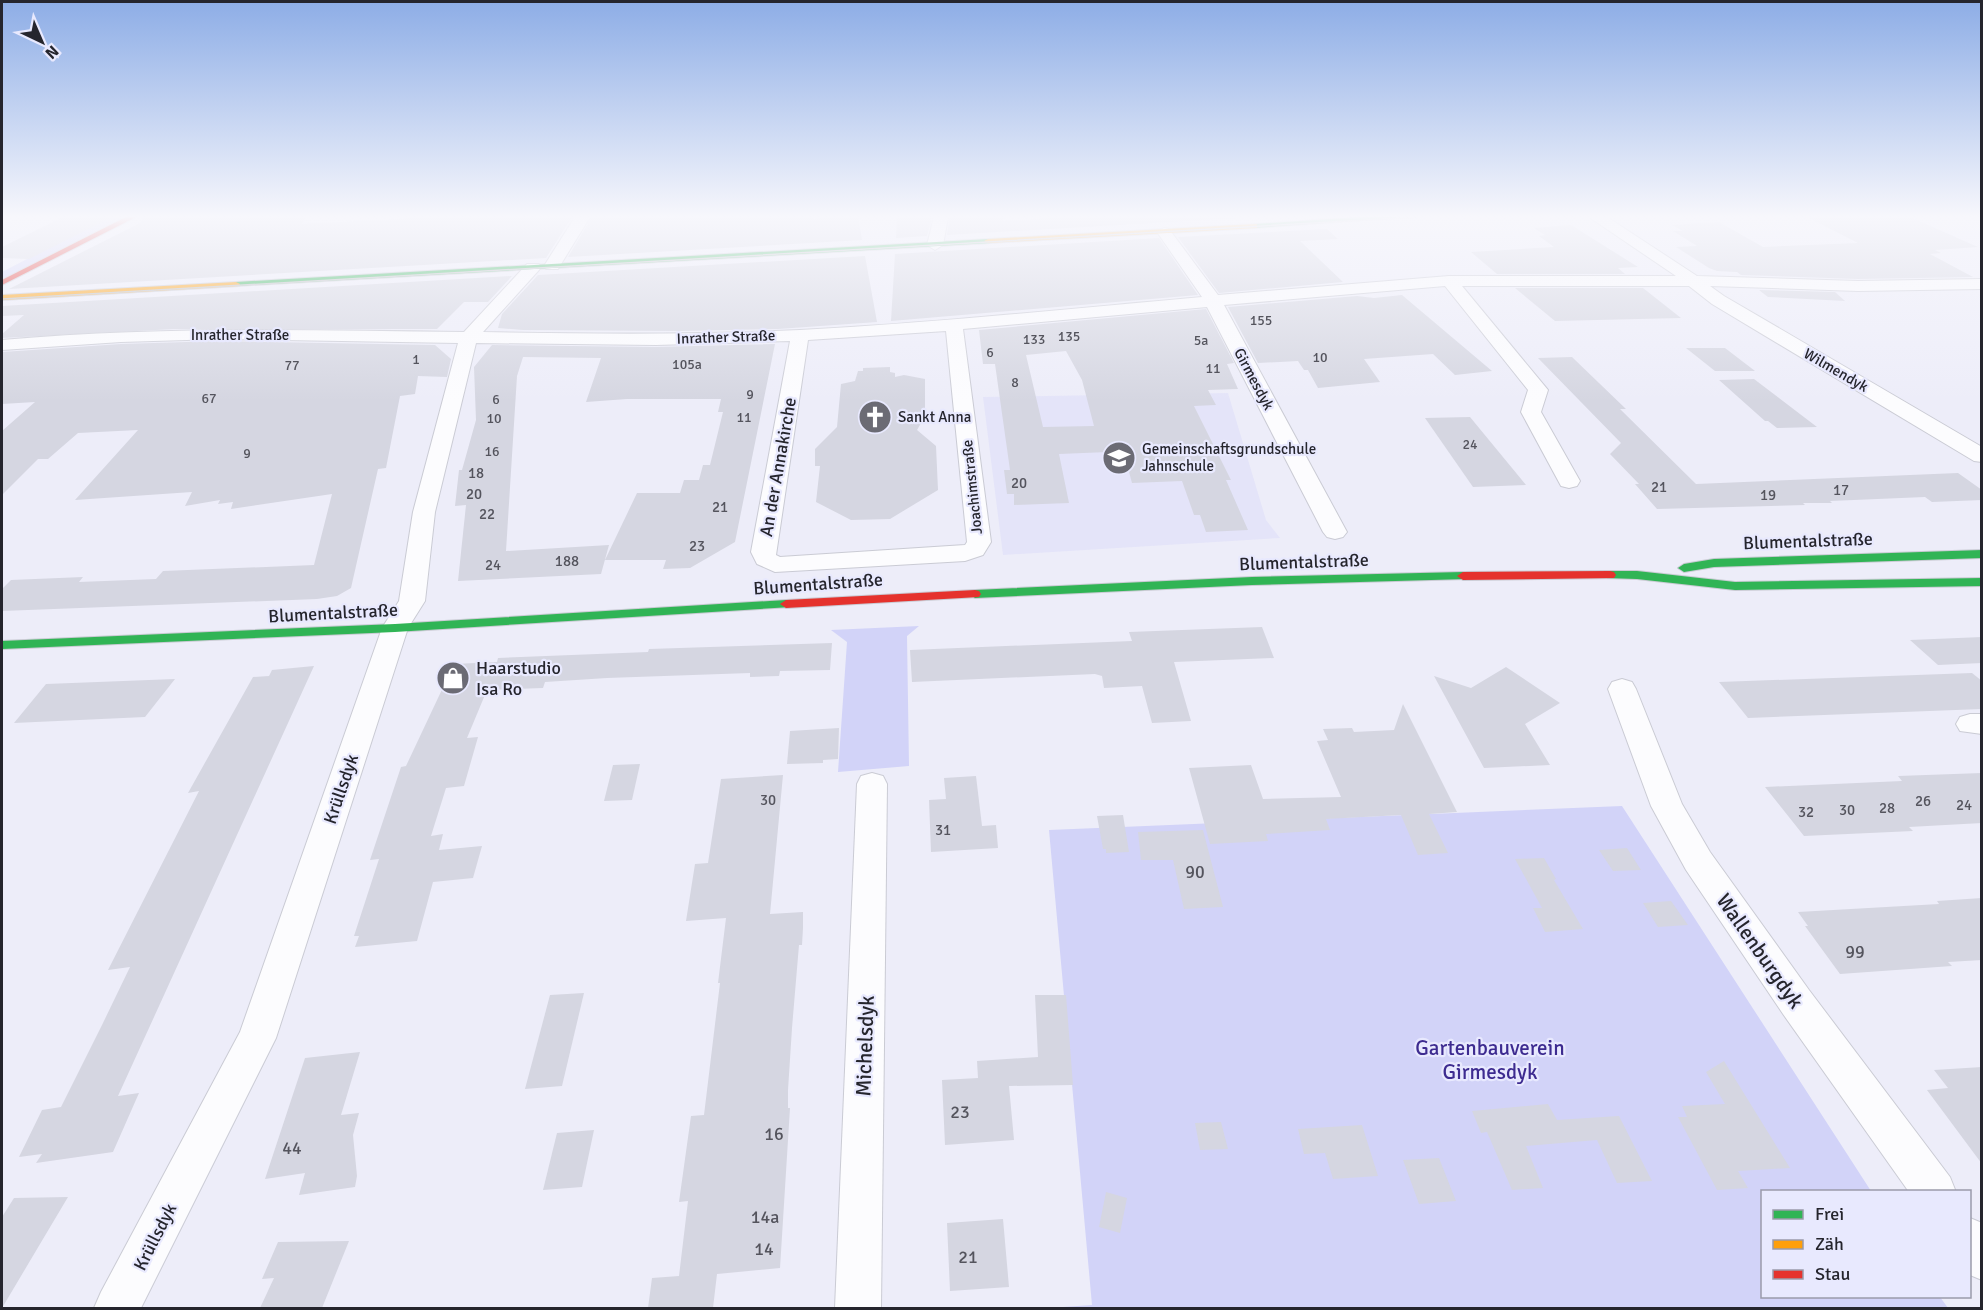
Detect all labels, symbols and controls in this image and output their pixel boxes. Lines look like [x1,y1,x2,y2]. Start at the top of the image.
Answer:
north arrow [12,12,72,72]
text: N [41,41,63,63]
house number: 155 [1250,312,1272,329]
street label: Inrather Straße [191,326,289,344]
street label: Inrather Straße [676,326,776,348]
house number: 135 [1058,328,1080,345]
house number: 133 [1023,331,1045,348]
house number: 5a [1194,332,1208,349]
house number: 6 [986,344,994,361]
street label: Wilmendyk [1801,344,1872,396]
street label: Girmesdyk [1230,345,1278,414]
house number: 10 [1312,349,1328,366]
house number: 1 [412,351,420,368]
house number: 105a [672,356,702,373]
house number: 77 [284,357,300,374]
house number: 11 [1205,360,1221,377]
house number: 8 [1011,374,1019,391]
house number: 9 [746,386,754,403]
house number: 67 [201,390,217,407]
house number: 6 [492,391,500,408]
street label: An der Annakirche [755,396,801,538]
church icon: Sankt Anna [857,399,893,435]
place label: Sankt Anna [898,408,971,426]
house number: 11 [736,409,752,426]
house number: 10 [486,410,502,427]
house number: 24 [1462,436,1478,453]
street label: Joachimstraße [958,439,986,535]
school or university icon: Gemeinschaftsgrundschule Jahnschule [1101,440,1137,476]
place label: Gemeinschaftsgrundschule Jahnschule [1142,440,1316,475]
house number: 16 [484,443,500,460]
house number: 9 [243,445,251,462]
house number: 18 [468,464,484,482]
house number: 20 [1011,474,1027,492]
house number: 21 [1651,478,1667,496]
house number: 17 [1833,481,1849,499]
house number: 20 [466,485,482,503]
house number: 19 [1760,486,1776,504]
house number: 21 [712,498,728,516]
house number: 22 [479,505,495,523]
street label: Blumentalstraße [1743,528,1873,554]
house number: 23 [689,537,705,555]
street label: Blumentalstraße [1239,549,1369,575]
house number: 188 [555,552,579,570]
house number: 24 [485,556,501,574]
street label: Blumentalstraße [752,568,884,600]
street label: Blumentalstraße [268,599,398,627]
place label: Haarstudio Isa Ro [476,657,561,700]
shop icon: Haarstudio Isa Ro [435,660,471,696]
street label: Krüllsdyk [319,751,363,827]
house number: 30 [760,791,776,809]
house number: 26 [1915,792,1931,810]
house number: 24 [1956,796,1972,814]
house number: 28 [1879,799,1895,817]
house number: 30 [1839,801,1855,819]
house number: 32 [1798,803,1814,821]
house number: 31 [935,821,951,839]
house number: 90 [1185,861,1205,883]
street label: Wallenburgdyk [1711,889,1809,1014]
house number: 99 [1845,941,1865,963]
street label: Michelsdyk [850,994,880,1097]
park label: Gartenbauverein Girmesdyk [1415,1035,1565,1085]
house number: 23 [950,1101,970,1123]
house number: 16 [764,1123,784,1145]
house number: 44 [282,1137,302,1159]
legend [1761,1190,1971,1298]
street label: Krüllsdyk [129,1200,181,1274]
text: Frei [1815,1203,1844,1225]
house number: 14a [751,1206,779,1228]
text: Zäh [1815,1233,1844,1255]
house number: 14 [754,1238,774,1260]
house number: 21 [958,1246,978,1268]
text: Stau [1815,1263,1850,1285]

